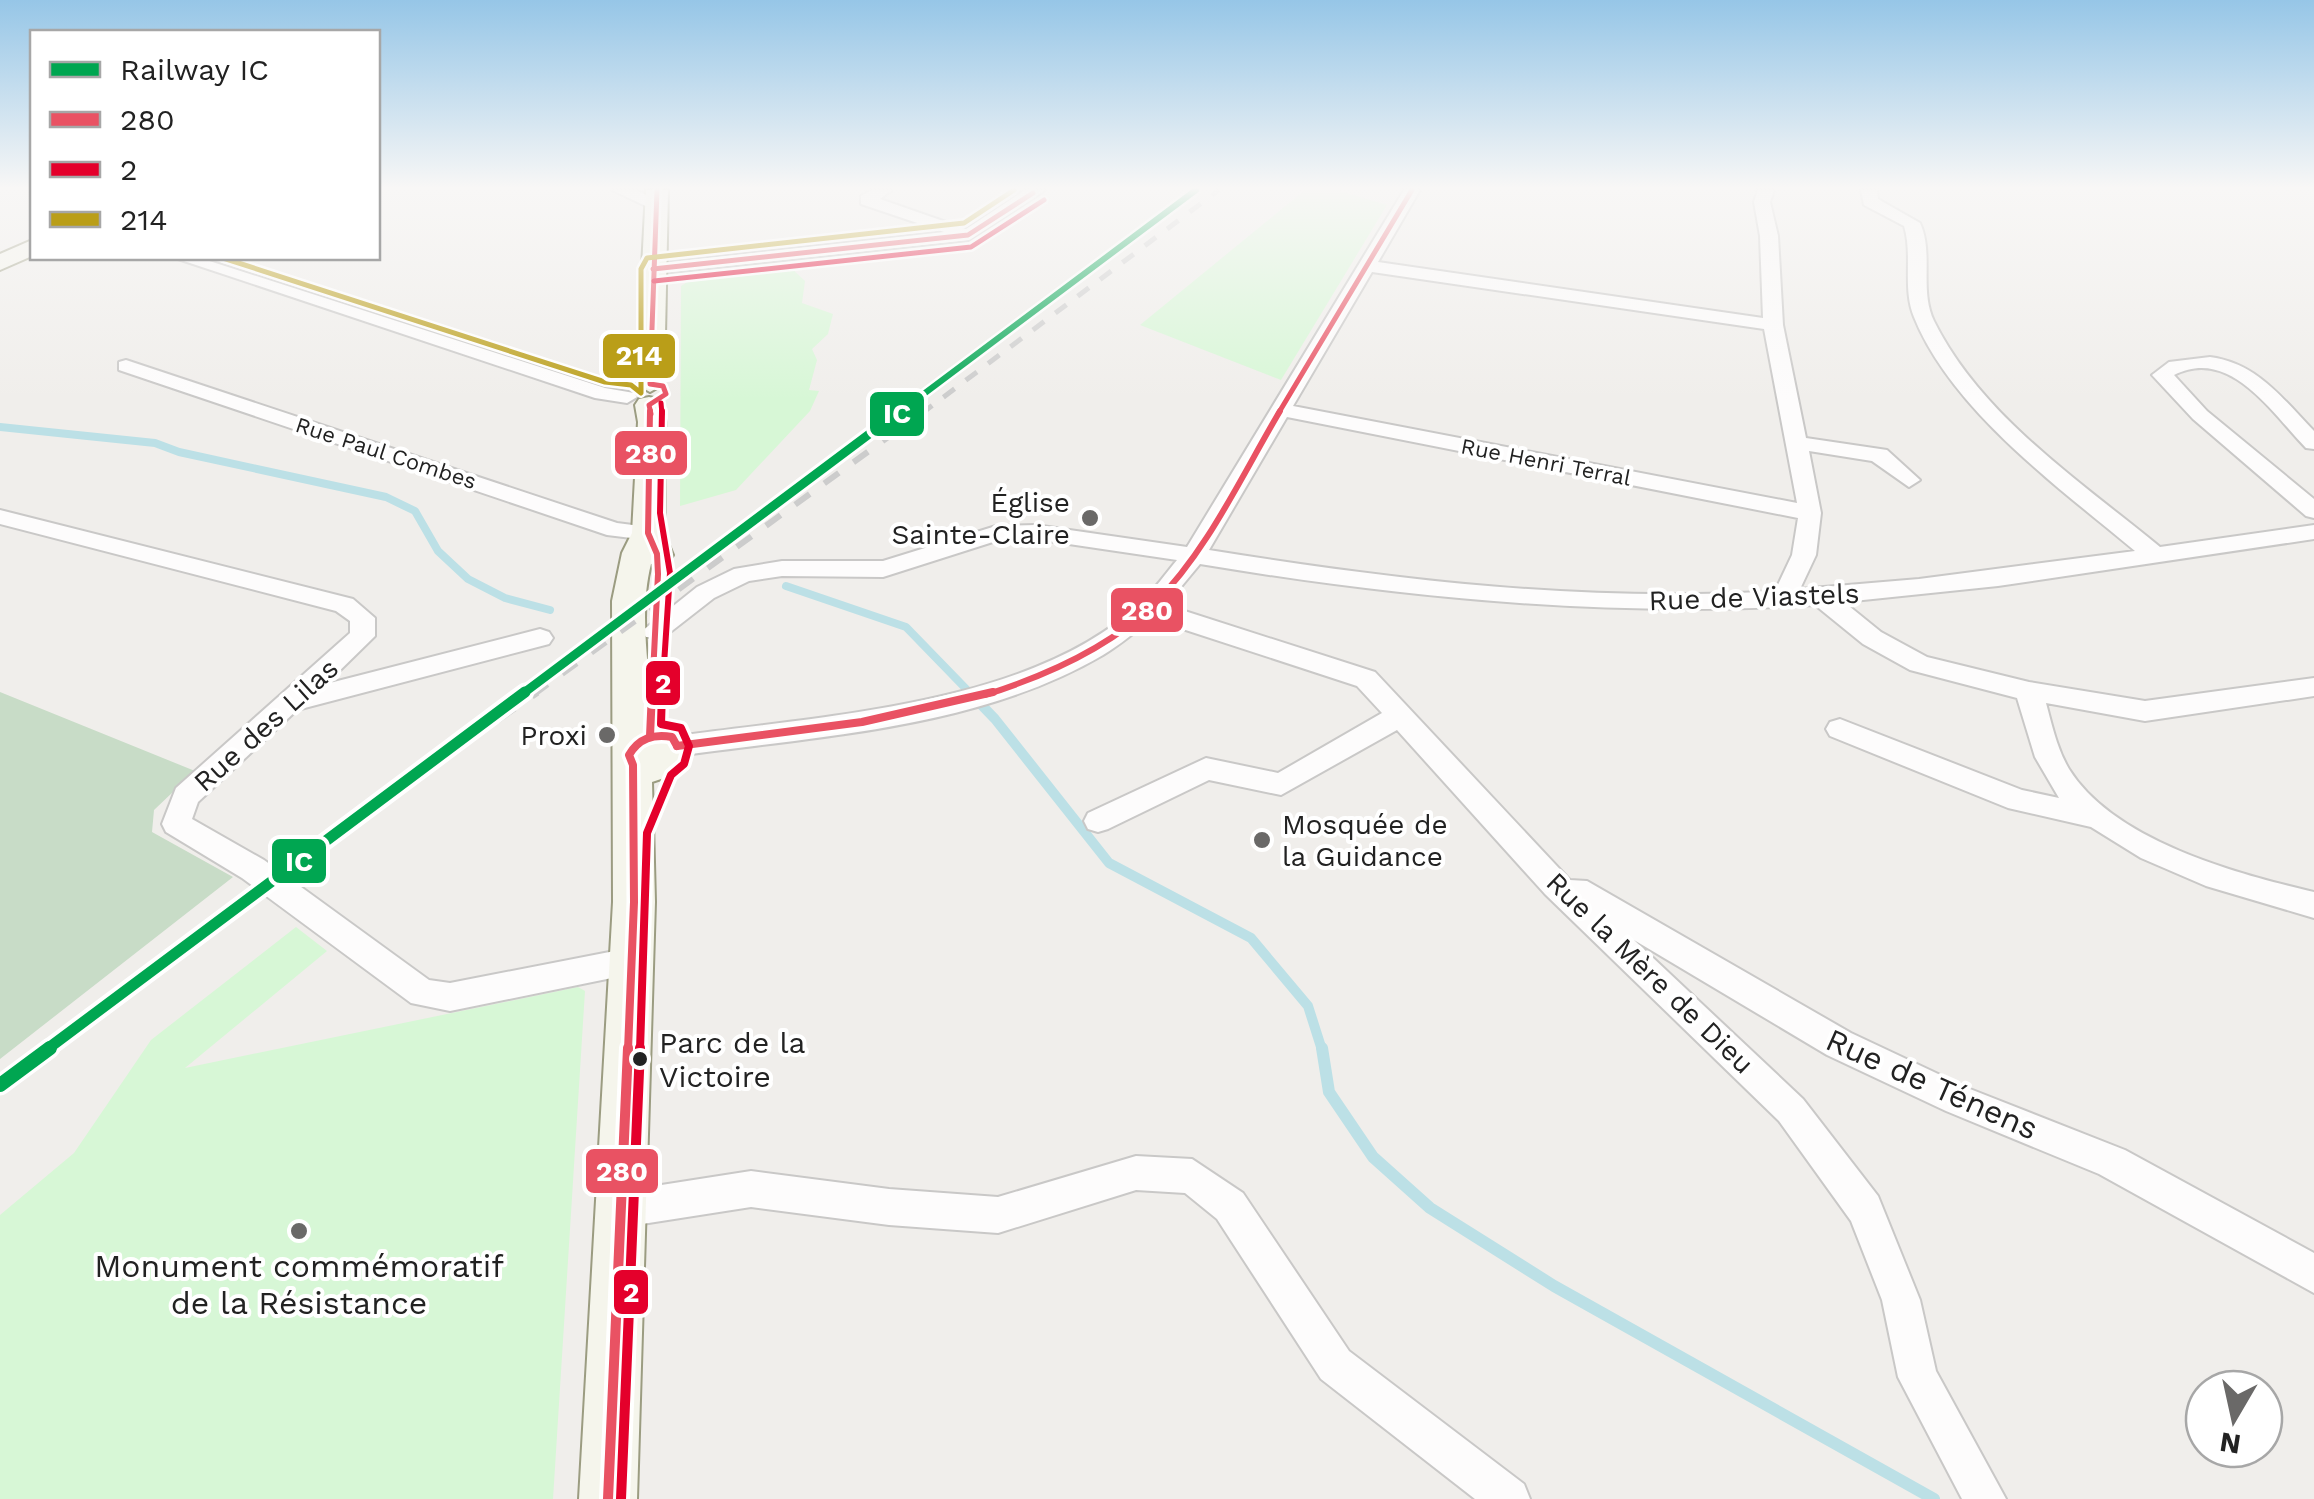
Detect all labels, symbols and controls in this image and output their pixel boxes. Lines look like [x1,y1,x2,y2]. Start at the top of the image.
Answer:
legend [30,30,380,260]
text: Railway IC [120,52,269,87]
text: 280 [120,102,175,137]
text: 2 [120,152,138,187]
text: 214 [120,202,168,237]
line badge: 214 [601,332,677,380]
text: 214 [616,339,662,372]
line badge: IC [868,390,926,438]
text: IC [883,397,911,430]
street label: Rue Paul Combes [293,412,479,494]
line badge: 280 [613,429,689,477]
street label: Rue Henri Terral [1459,433,1633,491]
text: 280 [625,437,677,470]
place label: Église Sainte-Claire [892,486,1070,551]
marker: Église Sainte-Claire [1079,507,1101,529]
street label: Rue de Viastels [1648,577,1860,617]
line badge: 280 [1109,586,1185,634]
text: 280 [1121,594,1173,627]
street label: Rue des Lilas [187,652,345,798]
line badge: 2 [644,659,682,707]
text: 2 [655,667,671,700]
place label: Proxi [520,719,587,752]
marker: Proxi [596,724,618,746]
place label: Mosquée de la Guidance [1282,808,1448,873]
marker: Mosquée de la Guidance [1251,829,1273,851]
line badge: IC [270,837,328,885]
text: IC [285,845,313,878]
street label: Rue la Mère de Dieu [1540,866,1760,1080]
street label: Rue de Ténens [1820,1020,2044,1148]
place label: Parc de la Victoire [659,1025,806,1094]
marker: Parc de la Victoire [630,1049,650,1069]
line badge: 280 [584,1147,660,1195]
text: 280 [596,1155,648,1188]
marker: Monument commémoratif de la Résistance [288,1220,310,1242]
place label: Monument commémoratif de la Résistance [94,1247,504,1322]
line badge: 2 [612,1268,650,1316]
text: 2 [623,1276,639,1309]
north arrow [2184,1369,2284,1469]
text: N [2217,1425,2243,1461]

